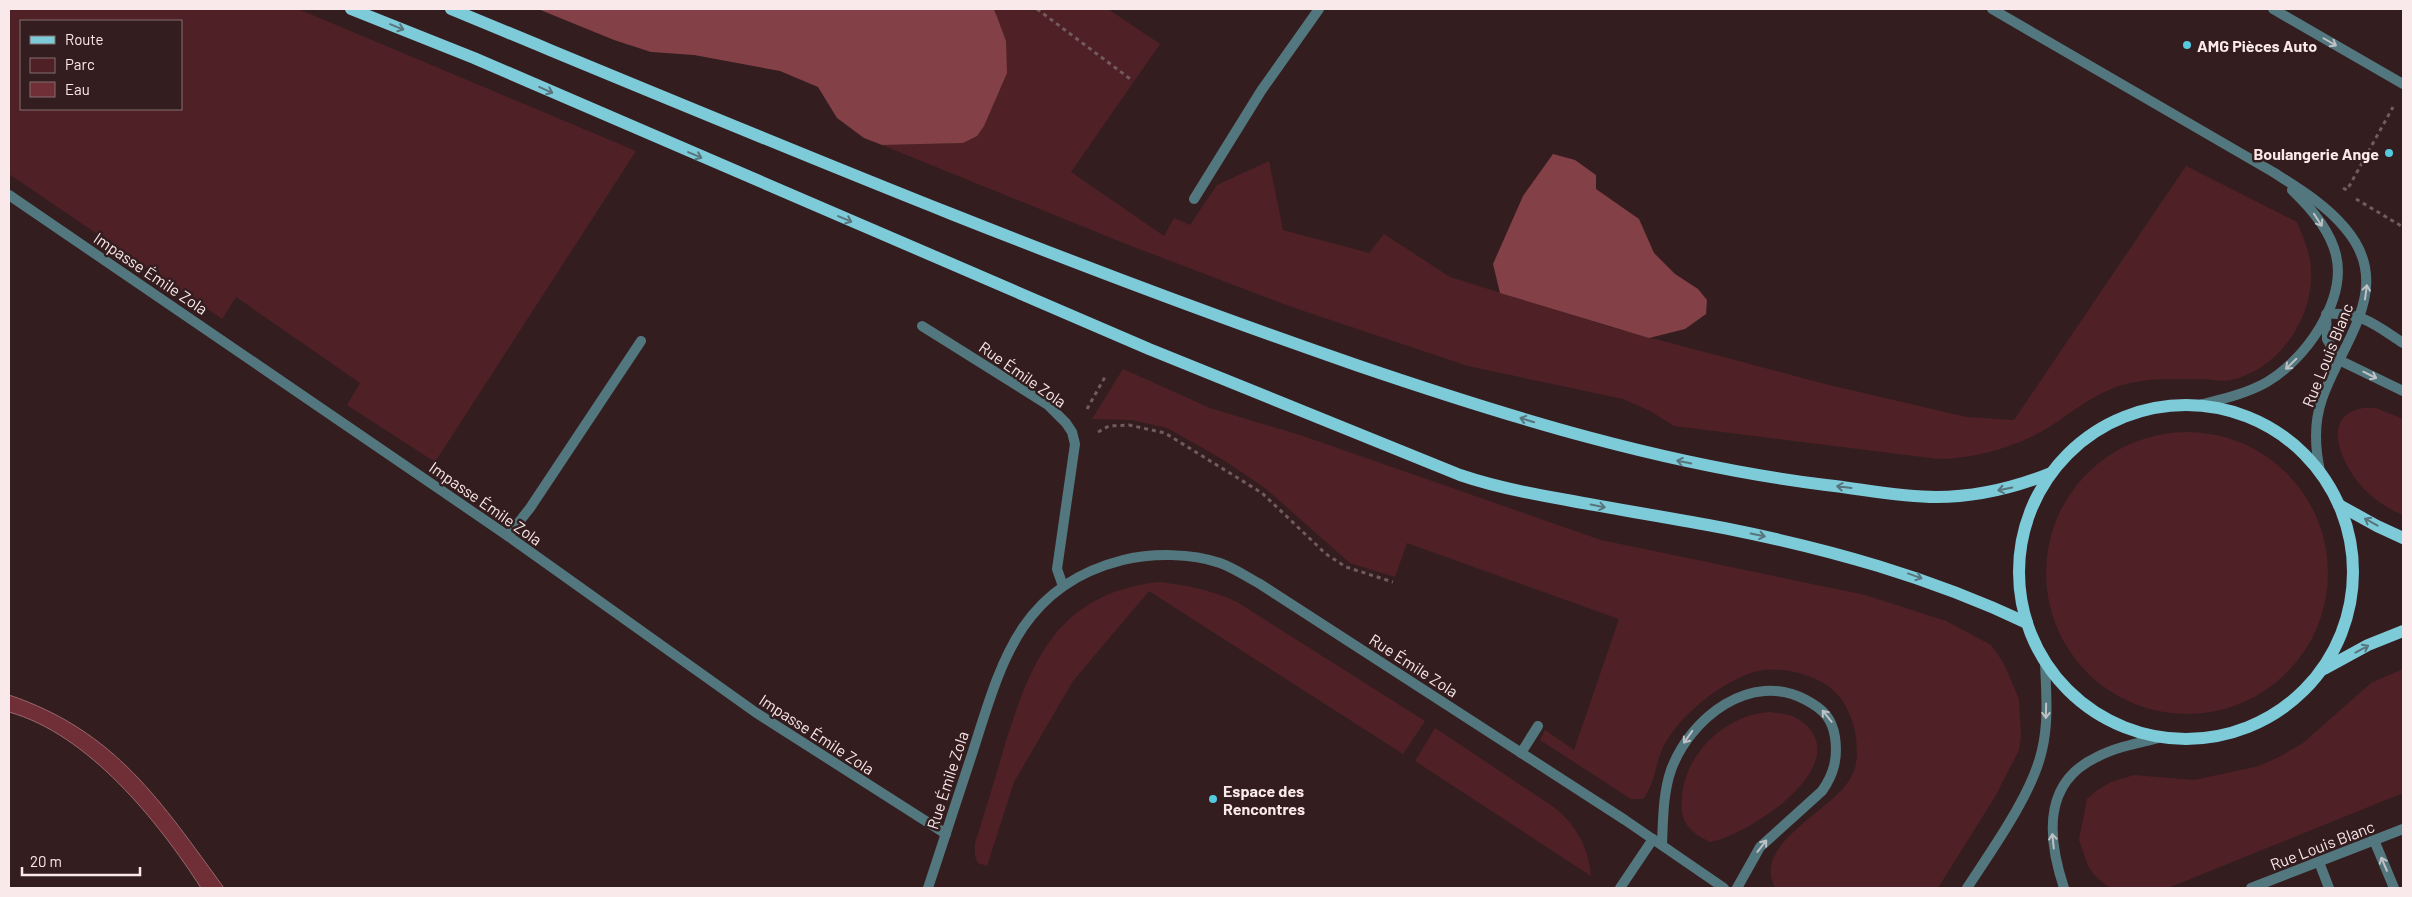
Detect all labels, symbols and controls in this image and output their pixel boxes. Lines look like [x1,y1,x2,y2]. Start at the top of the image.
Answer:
legend [20,20,182,110]
one-way arrow [388,23,404,32]
text: Route [65,30,104,48]
place label: AMG Pièces Auto [2197,36,2317,55]
one-way arrow [2323,37,2338,47]
marker: AMG Pièces Auto [2181,39,2193,51]
text: Parc [65,55,95,73]
text: Eau [65,80,90,98]
one-way arrow [538,86,553,96]
place label: Boulangerie Ange [2253,144,2379,163]
marker: Boulangerie Ange [2383,147,2395,159]
one-way arrow [687,151,702,161]
one-way arrow [2313,213,2324,227]
one-way arrow [837,215,852,224]
street label: Impasse Émile Zola [91,228,211,318]
one-way arrow [2361,285,2371,301]
street label: Rue Louis Blanc [2298,300,2356,410]
street label: Rue Émile Zola [976,337,1070,411]
one-way arrow [2284,358,2297,370]
one-way arrow [2362,371,2377,380]
one-way arrow [1519,414,1535,424]
one-way arrow [1676,456,1692,466]
street label: Impasse Émile Zola [426,457,546,549]
one-way arrow [1836,482,1852,492]
one-way arrow [1998,485,2014,494]
one-way arrow [1589,502,1605,511]
one-way arrow [2364,517,2378,527]
one-way arrow [1749,531,1765,541]
one-way arrow [1906,572,1922,581]
street label: Rue Émile Zola [1366,629,1462,701]
one-way arrow [2354,644,2369,653]
street label: Impasse Émile Zola [756,690,878,778]
one-way arrow [2041,702,2051,718]
one-way arrow [1822,710,1833,723]
street label: Rue Émile Zola [922,729,972,831]
one-way arrow [1683,730,1693,744]
place label: Espace des Rencontres [1223,781,1305,818]
marker: Espace des Rencontres [1207,793,1219,805]
street label: Rue Louis Blanc [2267,816,2377,874]
one-way arrow [2048,833,2057,849]
one-way arrow [1756,840,1767,853]
scale bar [22,844,140,876]
text: 20 m [30,852,62,870]
one-way arrow [2379,857,2389,872]

